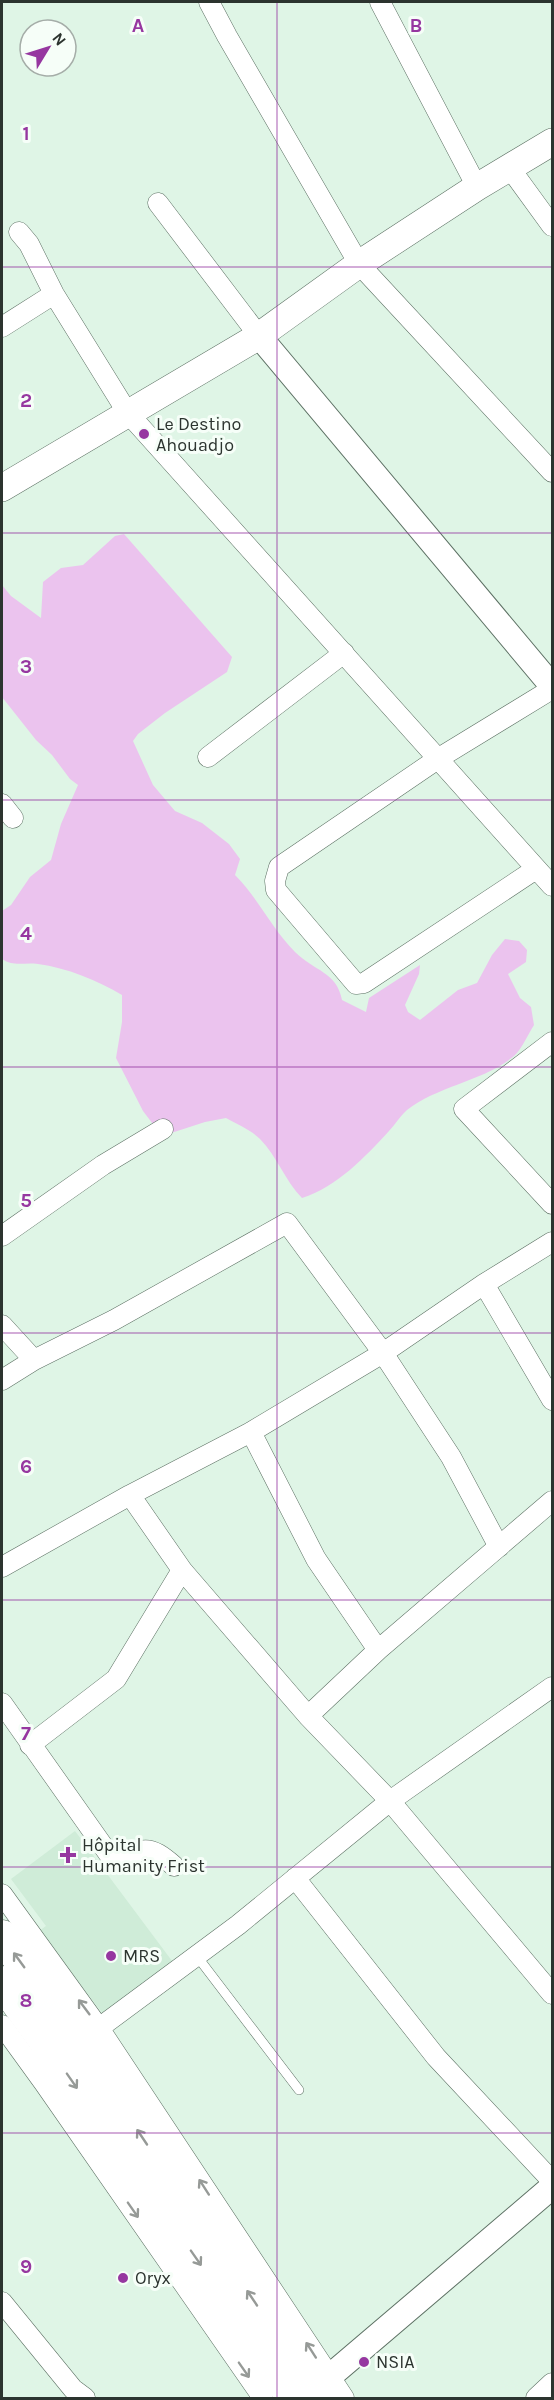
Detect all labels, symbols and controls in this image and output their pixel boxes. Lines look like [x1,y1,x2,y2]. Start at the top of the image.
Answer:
text: A [132,14,145,37]
text: B [410,14,422,37]
north arrow [18,18,78,78]
text: N [48,29,70,49]
text: 1 [22,122,30,145]
text: 2 [20,389,32,412]
place label: Le Destino Ahouadjo [156,413,241,456]
marker: Le Destino Ahouadjo [137,427,151,441]
text: 3 [20,655,32,678]
text: 4 [20,922,32,945]
text: 5 [20,1189,32,1212]
text: 6 [20,1455,32,1478]
text: 7 [21,1722,31,1745]
place label: Hôpital Humanity Frist [82,1834,205,1877]
marker: Hôpital Humanity Frist [59,1846,77,1864]
place label: MRS [123,1945,160,1967]
marker: MRS [104,1949,118,1963]
one-way arrow [13,1952,25,1968]
text: 8 [20,1989,32,2012]
one-way arrow [77,2000,90,2016]
one-way arrow [66,2072,78,2088]
one-way arrow [136,2128,149,2145]
one-way arrow [198,2178,211,2195]
one-way arrow [127,2202,139,2218]
one-way arrow [190,2249,202,2266]
text: 9 [20,2255,32,2278]
place label: Oryx [135,2267,171,2289]
marker: Oryx [116,2271,130,2285]
one-way arrow [246,2290,258,2307]
one-way arrow [305,2341,318,2358]
place label: NSIA [376,2351,415,2373]
marker: NSIA [357,2355,371,2369]
one-way arrow [238,2362,250,2378]

